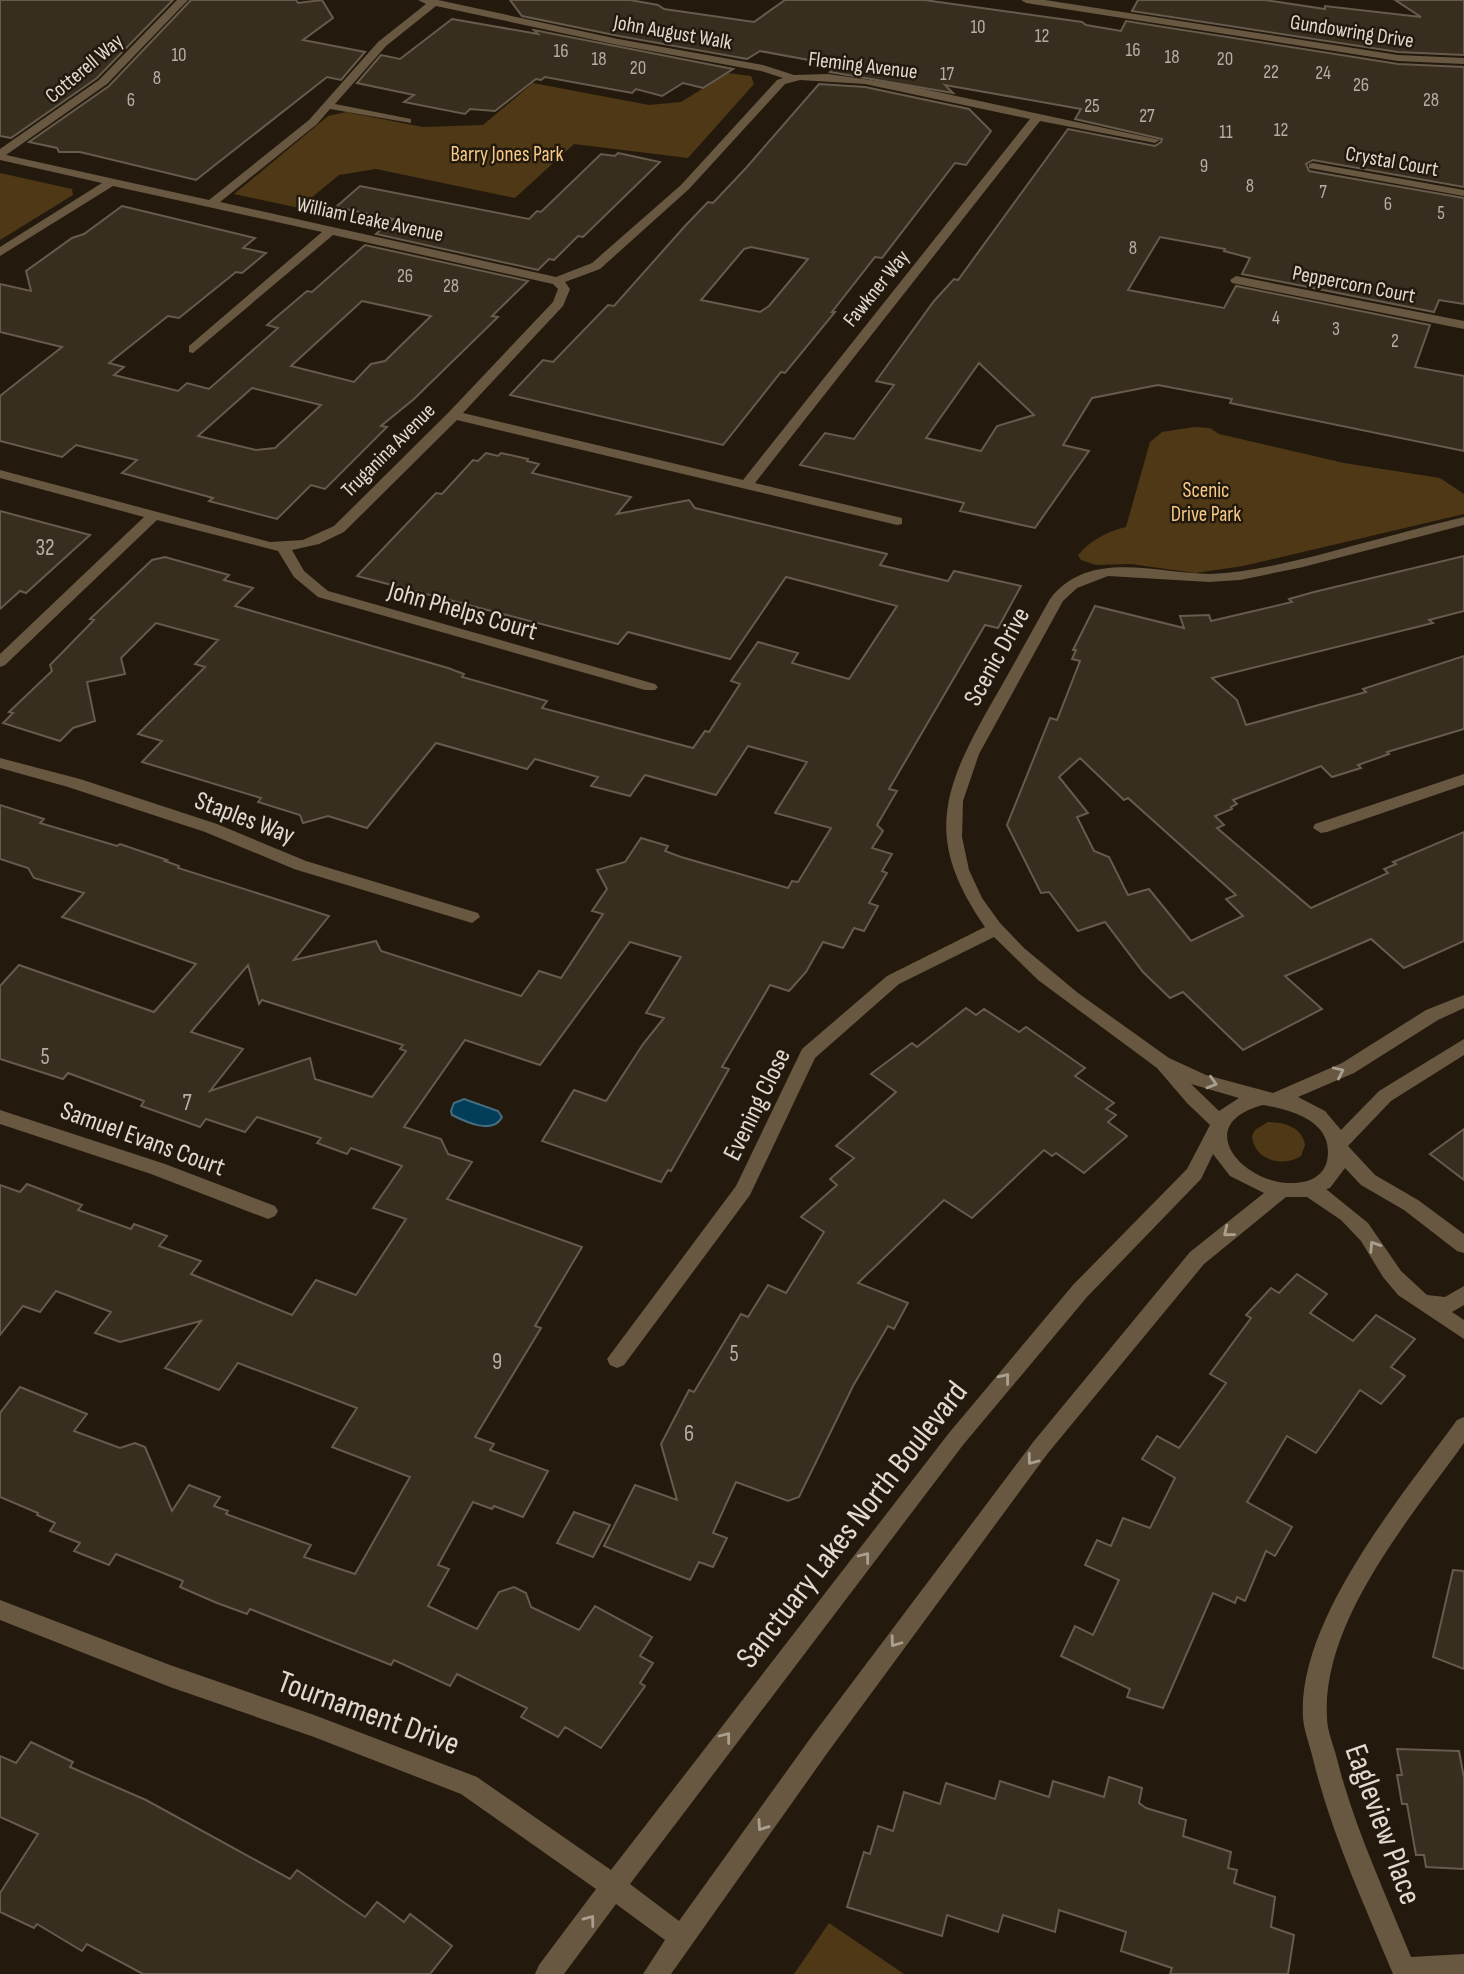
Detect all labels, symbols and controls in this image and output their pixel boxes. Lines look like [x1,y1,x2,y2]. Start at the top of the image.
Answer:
street label: Gundowring Drive [1288,9,1415,54]
street label: John August Walk [611,10,734,55]
house number: 10 [970,16,986,39]
house number: 12 [1035,25,1049,48]
street label: Cotterell Way [40,29,128,108]
house number: 16 [1126,39,1140,62]
house number: 16 [554,40,568,63]
house number: 10 [171,44,187,67]
street label: Fleming Avenue [807,46,919,85]
house number: 18 [1165,46,1179,69]
house number: 18 [592,48,606,71]
house number: 20 [1217,48,1233,71]
house number: 20 [630,57,646,80]
house number: 22 [1263,61,1279,84]
house number: 24 [1315,62,1331,85]
house number: 17 [940,63,955,86]
house number: 8 [153,67,161,90]
house number: 26 [1353,74,1369,97]
house number: 6 [127,89,135,112]
house number: 28 [1423,89,1439,112]
house number: 25 [1084,95,1100,118]
house number: 27 [1139,105,1155,128]
house number: 12 [1274,119,1288,142]
house number: 11 [1219,121,1233,144]
street label: Crystal Court [1344,141,1440,182]
park label: Barry Jones Park [450,142,564,167]
house number: 9 [1200,155,1208,178]
house number: 8 [1246,175,1254,198]
house number: 7 [1319,181,1327,204]
street label: William Leake Avenue [294,192,446,247]
house number: 6 [1384,193,1392,216]
house number: 5 [1437,202,1445,225]
house number: 8 [1129,237,1137,260]
street label: Fawkner Way [838,245,915,332]
street label: Peppercorn Court [1290,260,1417,309]
house number: 26 [397,265,413,288]
house number: 28 [443,275,459,298]
house number: 4 [1272,307,1280,330]
house number: 3 [1332,318,1340,341]
house number: 2 [1391,330,1399,353]
street label: Truganina Avenue [336,398,441,503]
park label: Scenic Drive Park [1171,478,1241,527]
house number: 32 [35,534,55,562]
street label: John Phelps Court [383,575,541,648]
street label: Scenic Drive [958,602,1037,711]
street label: Staples Way [190,785,299,852]
house number: 5 [40,1043,50,1071]
street label: Evening Close [717,1044,798,1166]
one-way arrow [1332,1066,1345,1080]
one-way arrow [1206,1074,1218,1089]
house number: 7 [182,1089,192,1117]
street label: Samuel Evans Court [56,1095,229,1184]
one-way arrow [1223,1224,1235,1237]
one-way arrow [1369,1240,1382,1253]
house number: 5 [729,1340,739,1368]
house number: 9 [492,1348,502,1376]
street label: Sanctuary Lakes North Boulevard [728,1374,976,1676]
one-way arrow [997,1374,1009,1387]
house number: 6 [684,1420,694,1448]
one-way arrow [1027,1452,1040,1465]
one-way arrow [856,1553,869,1565]
one-way arrow [891,1634,903,1647]
street label: Tournament Drive [272,1662,465,1764]
one-way arrow [717,1733,730,1745]
street label: Eagleview Place [1336,1739,1430,1910]
one-way arrow [758,1818,770,1831]
one-way arrow [582,1915,594,1928]

